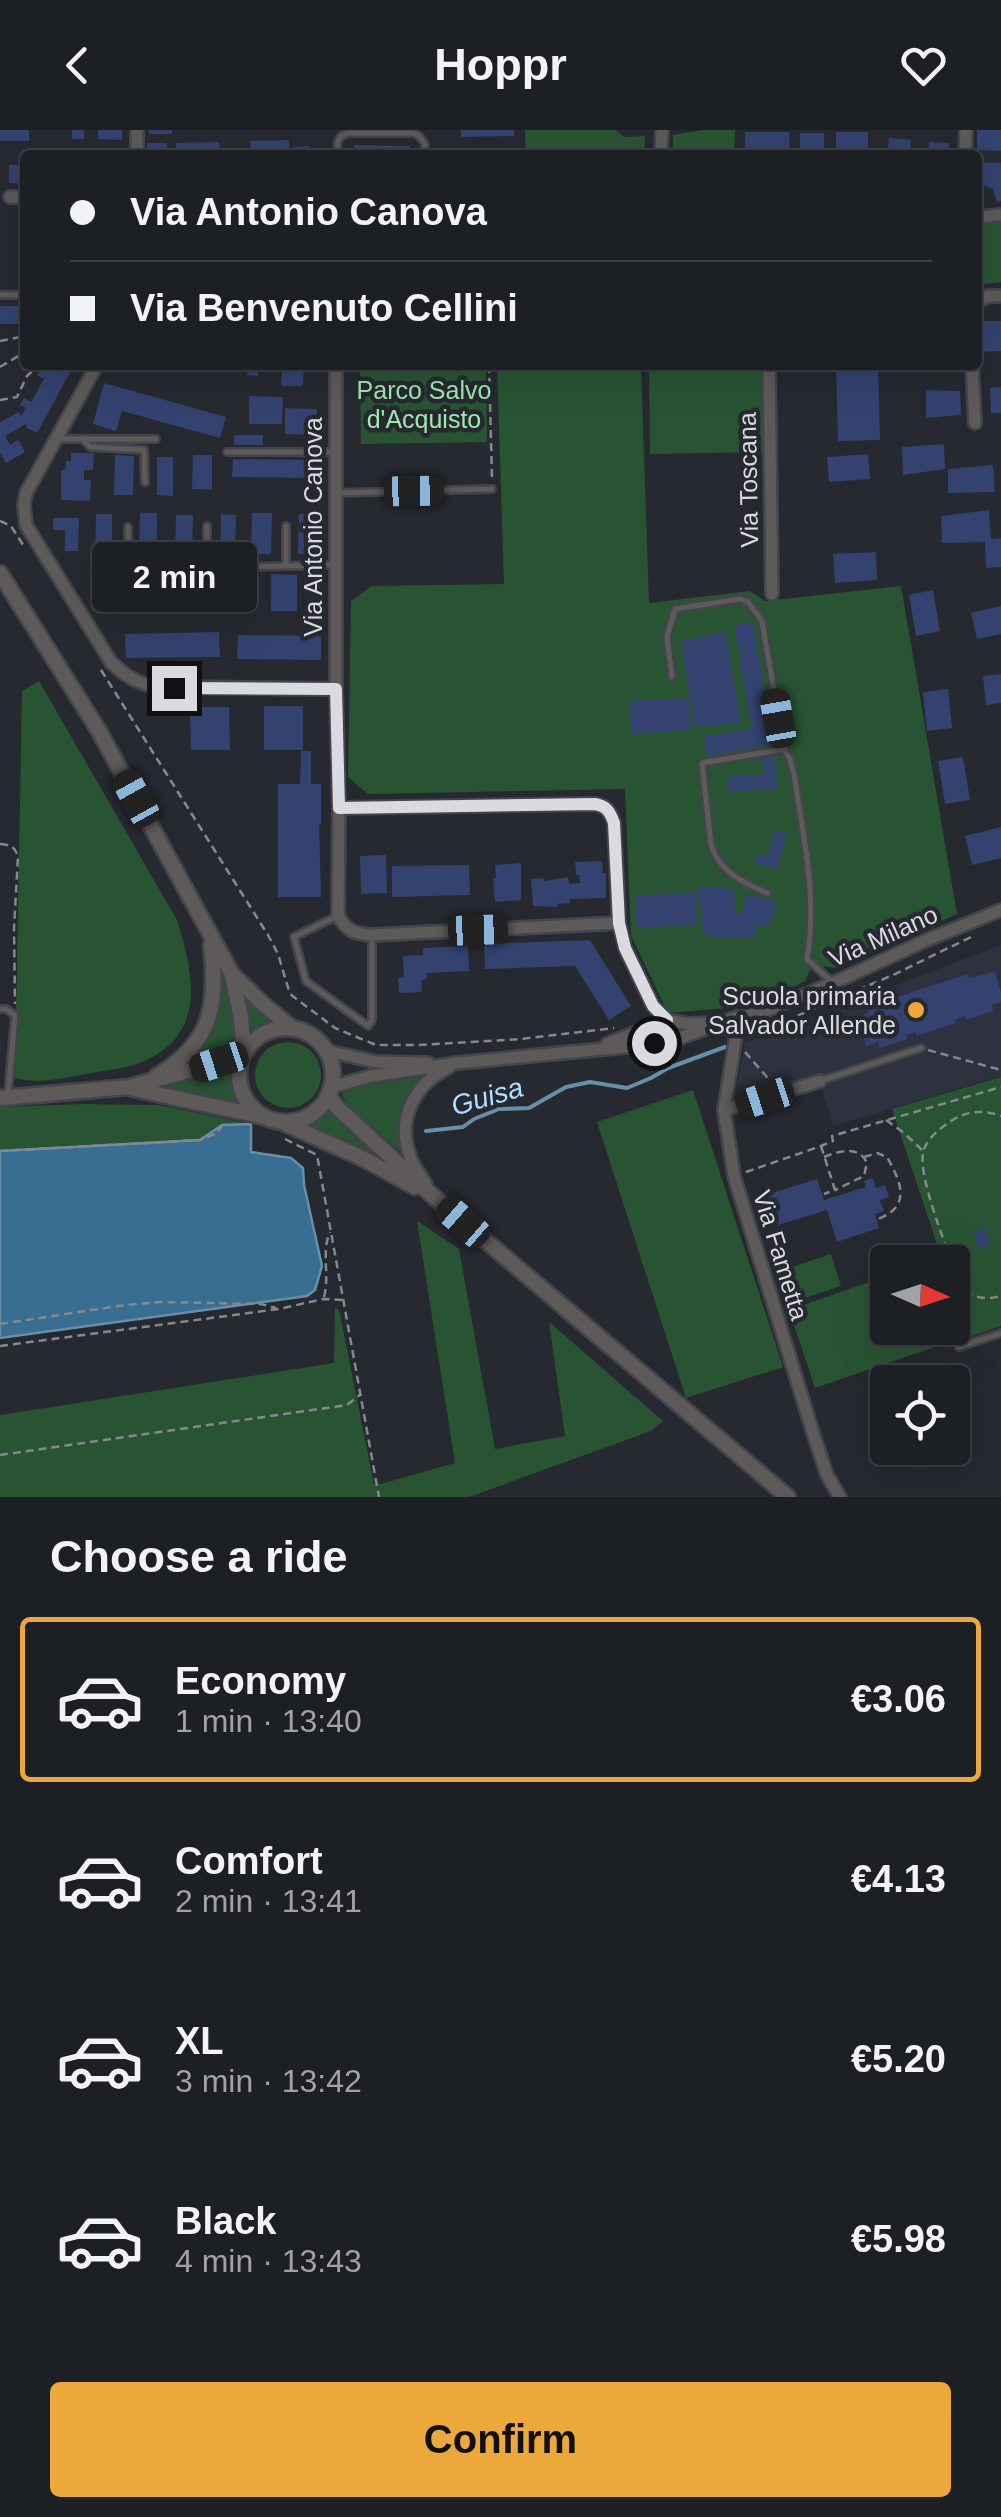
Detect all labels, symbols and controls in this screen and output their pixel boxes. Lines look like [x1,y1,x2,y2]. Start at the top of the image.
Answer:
icon: back [50,38,105,93]
icon: heart [896,38,951,93]
text: Hoppr [434,39,567,90]
text: Via Antonio Canova [130,191,487,233]
text: Via Benvenuto Cellini [130,287,518,329]
park label: Parco Salvo d'Acquisto [357,376,491,433]
street label: Via Toscana [733,412,763,548]
street label: Via Antonio Canova [299,417,327,637]
car [384,475,444,507]
callout: 2 min [91,543,256,613]
text: 2 min [133,559,216,595]
route end [152,666,197,711]
car [758,686,798,750]
car [108,764,164,832]
street label: Via Milano [824,900,942,972]
car [447,914,509,946]
place label: Scuola primaria Salvador Allende [708,982,896,1039]
marker: Scuola primaria Salvador Allende [905,999,927,1021]
route start [632,1021,677,1066]
car [186,1038,252,1086]
water label: Guisa [448,1071,527,1121]
car [732,1074,798,1122]
street label: Via Fametta [748,1187,814,1323]
car [431,1191,495,1253]
north arrow [870,1245,970,1345]
map controls [870,1245,970,1465]
button: locate [870,1365,970,1465]
text: Choose a ride [50,1531,348,1582]
icon: car [55,1655,145,1745]
text: Economy [175,1660,346,1702]
text: €3.06 [851,1678,946,1720]
text: 1 min · 13:40 [175,1703,362,1739]
icon: car [55,1835,145,1925]
text: Comfort [175,1840,323,1882]
text: €4.13 [851,1858,946,1900]
text: 2 min · 13:41 [175,1883,362,1919]
icon: car [55,2015,145,2105]
text: XL [175,2020,224,2062]
text: €5.20 [851,2038,946,2080]
text: 3 min · 13:42 [175,2063,362,2099]
icon: car [55,2195,145,2285]
text: Black [175,2200,276,2242]
text: €5.98 [851,2218,946,2260]
text: 4 min · 13:43 [175,2243,362,2279]
button: Confirm [50,2382,951,2497]

